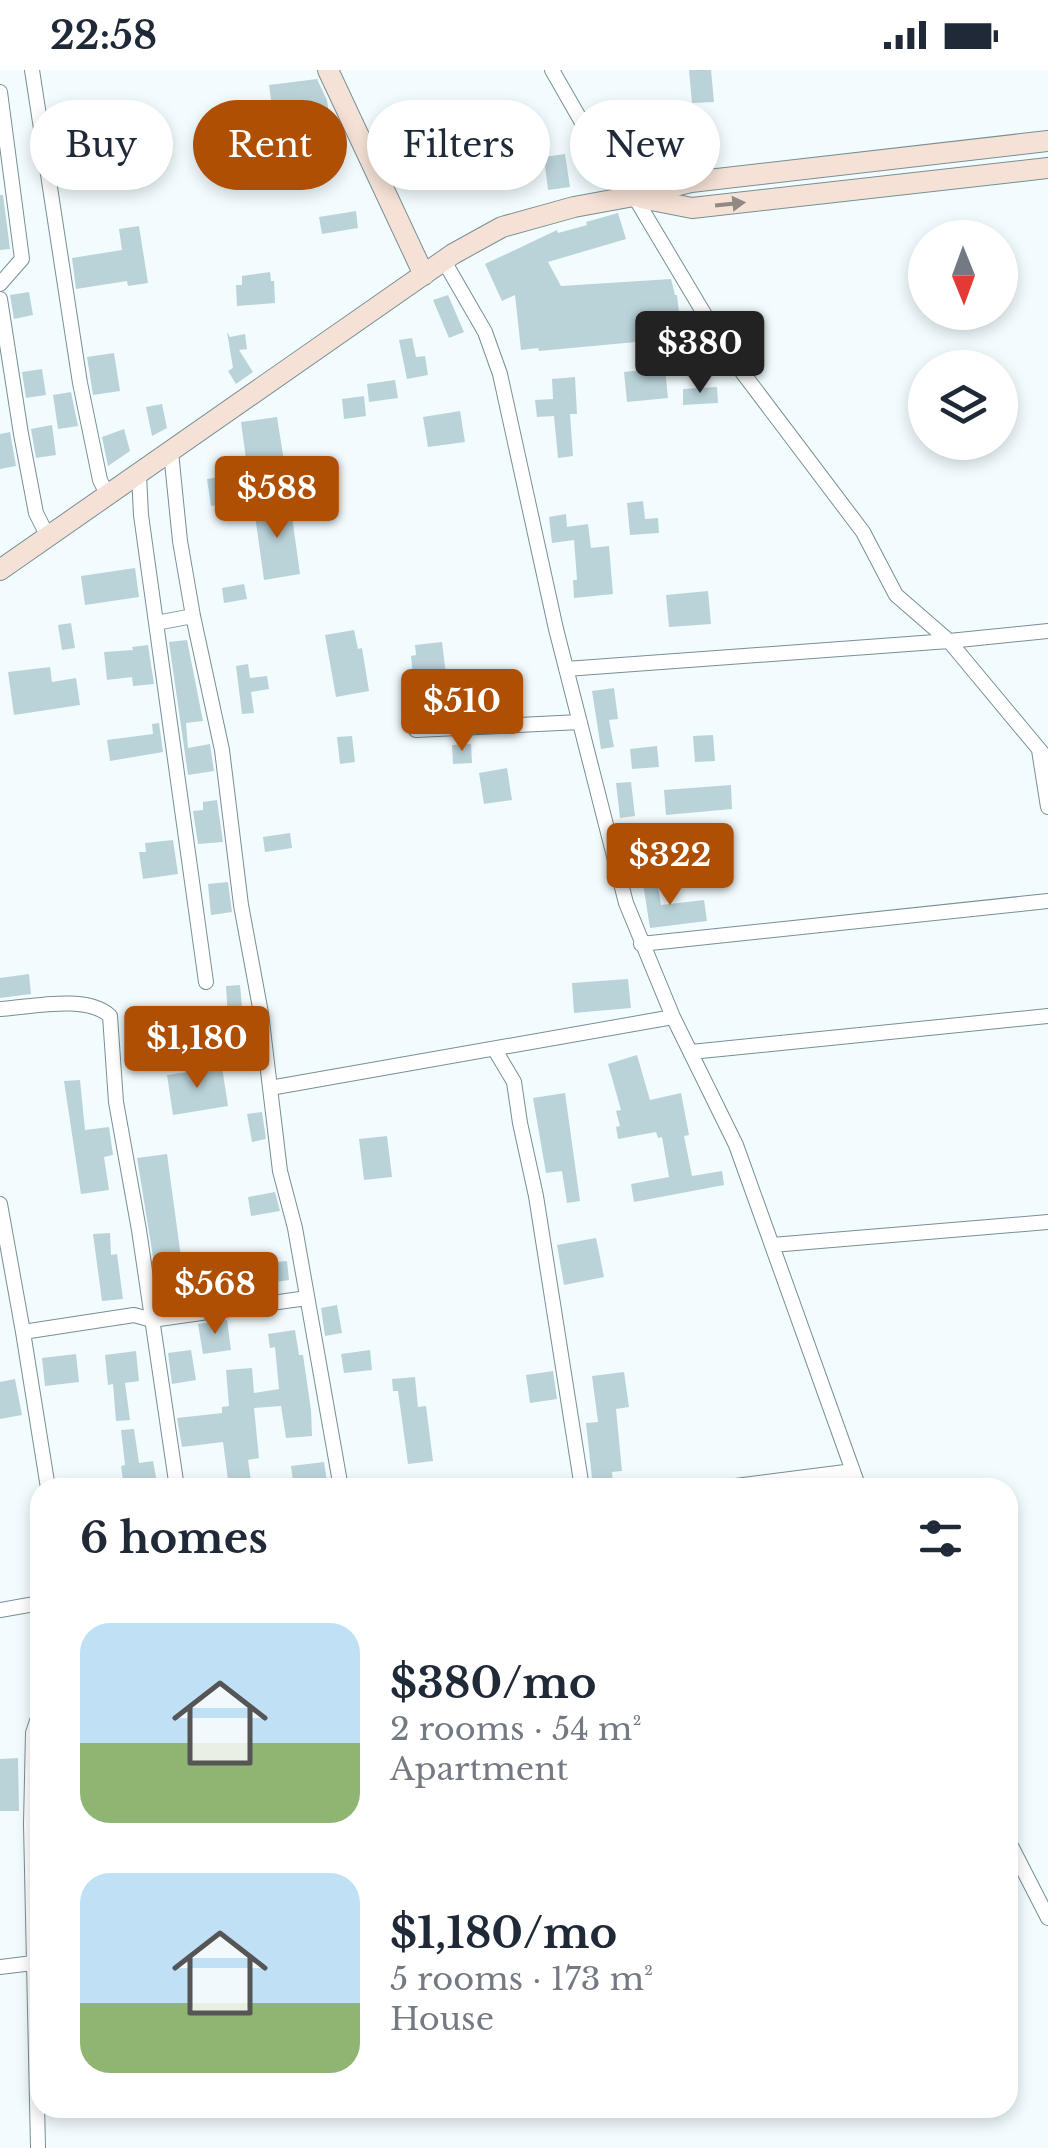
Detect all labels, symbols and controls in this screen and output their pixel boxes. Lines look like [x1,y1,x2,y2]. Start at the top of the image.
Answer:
text: 22:58 [50,12,157,59]
chip: Buy [30,100,173,190]
chip: Rent [193,100,347,190]
chip: Filters [367,100,550,190]
chip: New [570,100,720,190]
one-way arrow [715,196,746,212]
north arrow [908,220,1018,330]
map controls [908,220,1018,460]
pin: $380 [641,311,759,396]
text: $380 [657,323,743,363]
button: layers [908,350,1018,460]
pin: $588 [218,456,336,541]
text: $588 [237,468,317,508]
pin: $510 [403,669,521,754]
text: $510 [423,681,501,721]
pin: $322 [611,823,729,908]
text: $322 [629,835,711,875]
pin: $1,180 [116,1006,278,1091]
text: $1,180 [146,1018,248,1058]
pin: $568 [156,1252,274,1337]
text: $568 [174,1264,256,1304]
icon: filters [913,1511,968,1566]
text: 6 homes [80,1512,268,1564]
text: $380/mo [390,1657,596,1709]
icon: home [160,1663,280,1783]
text: 2 rooms · 54 m² [390,1709,642,1749]
text: Apartment [390,1749,568,1789]
text: $1,180/mo [390,1907,617,1959]
icon: home [160,1913,280,2033]
text: 5 rooms · 173 m² [390,1959,653,1999]
text: House [390,1999,494,2039]

